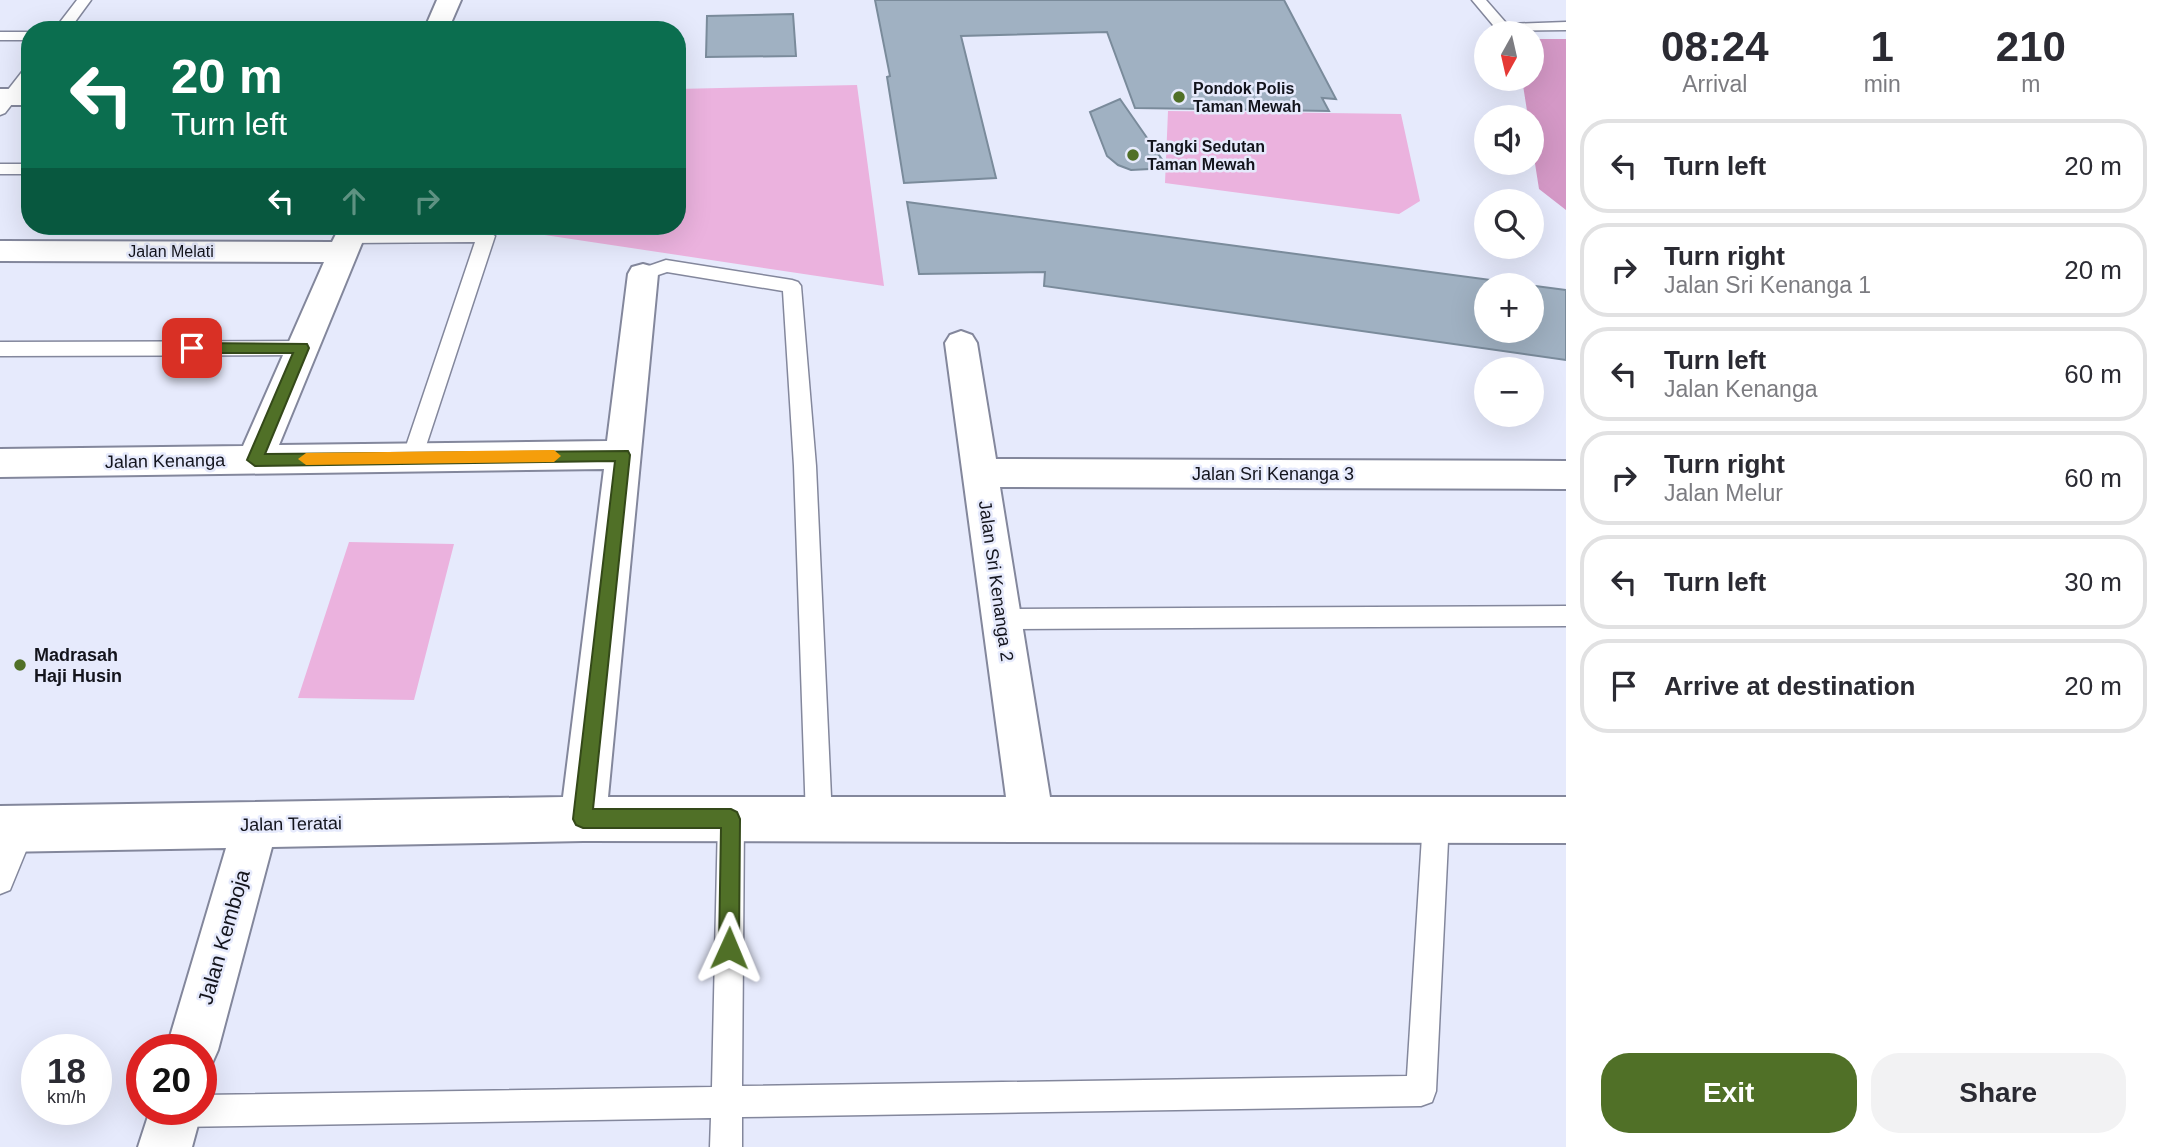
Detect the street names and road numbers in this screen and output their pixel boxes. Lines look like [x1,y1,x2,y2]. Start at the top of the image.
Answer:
street label: Jalan Melati [128,243,214,260]
street label: Jalan Kenanga [105,450,226,472]
street label: Jalan Sri Kenanga 3 [1192,464,1354,484]
street label: Jalan Sri Kenanga 2 [975,499,1017,663]
street label: Jalan Teratai [240,813,342,835]
street label: Jalan Kemboja [193,867,254,1007]

